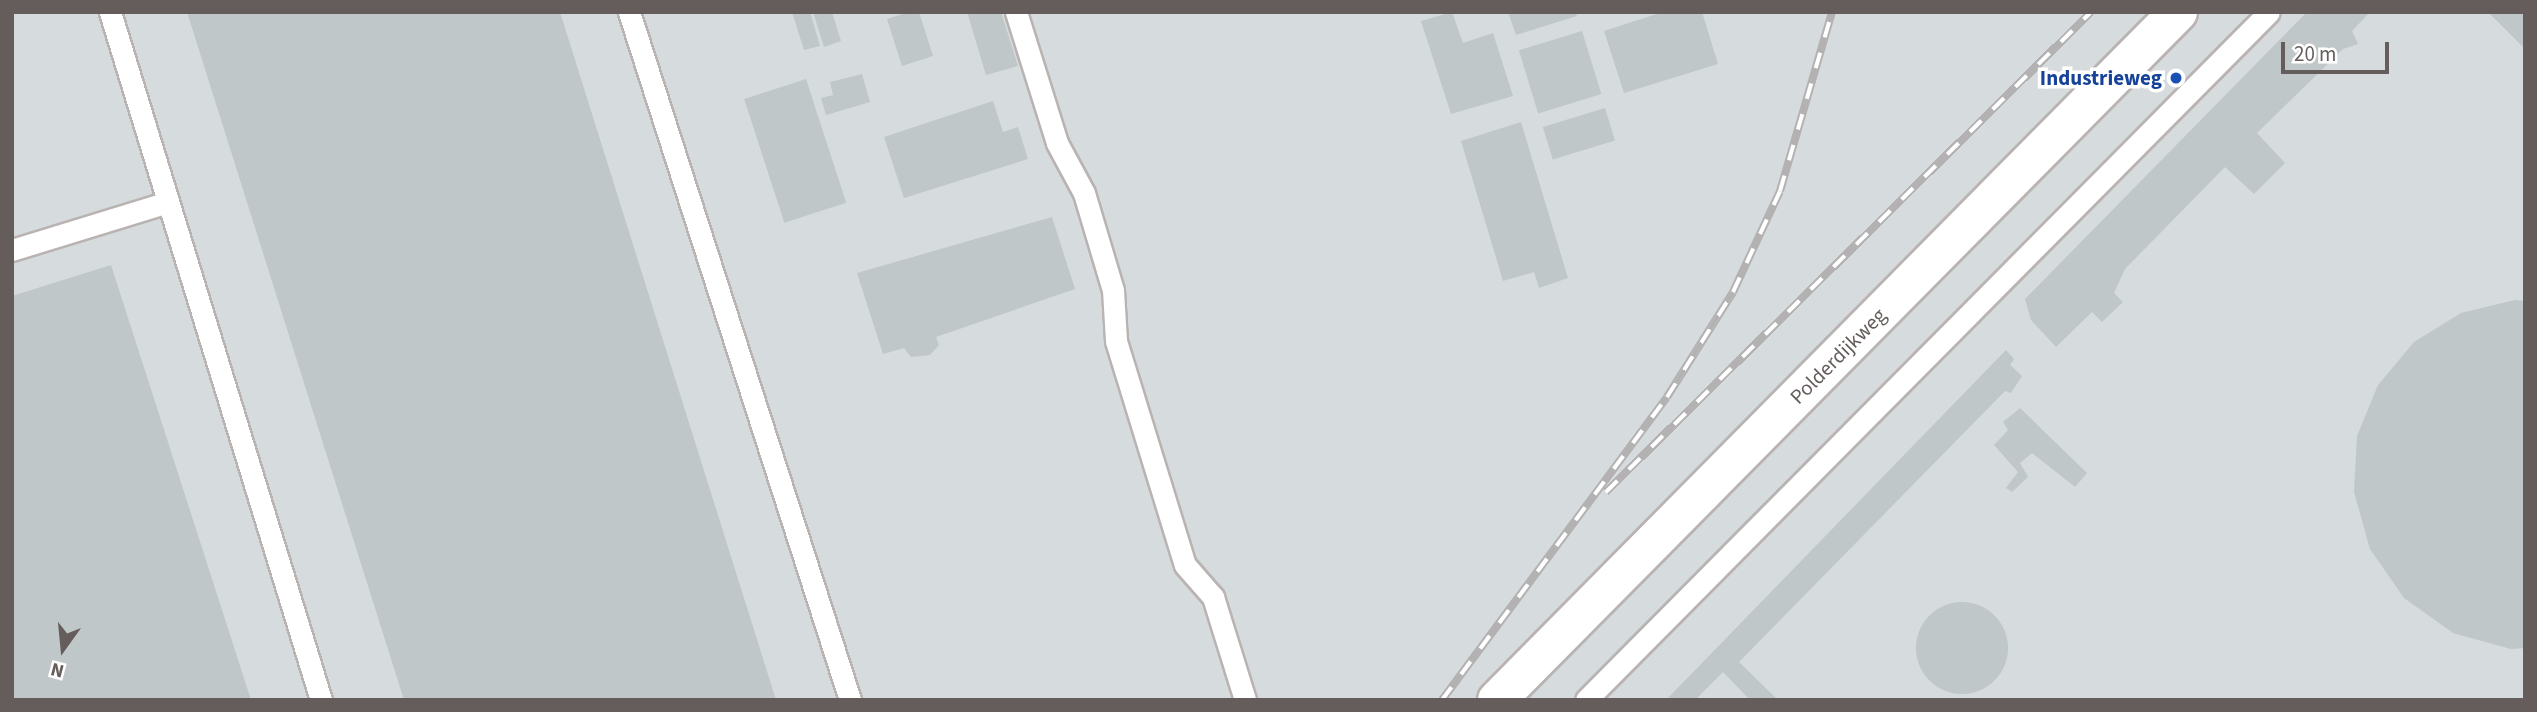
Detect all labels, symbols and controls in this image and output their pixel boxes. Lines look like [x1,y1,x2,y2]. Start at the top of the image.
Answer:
scale bar [2285,28,2394,72]
text: 20 m [2294,39,2336,69]
place label: Industrieweg [2040,65,2162,91]
marker: Industrieweg [2168,70,2184,86]
street label: Polderdijkweg [1785,303,1891,409]
north arrow [28,614,98,684]
text: N [48,655,67,684]

